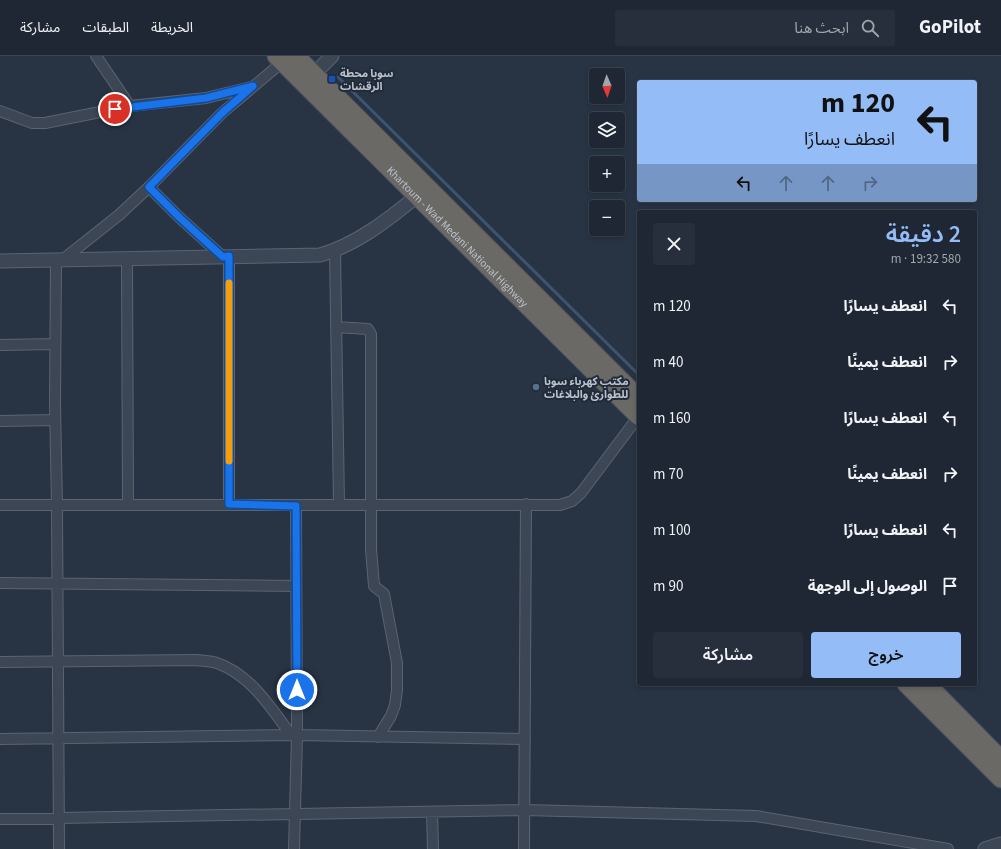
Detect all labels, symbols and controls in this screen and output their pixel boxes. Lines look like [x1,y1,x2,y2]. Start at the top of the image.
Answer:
search box [615,10,895,46]
text: GoPilot [919,14,981,41]
icon: search [859,17,881,39]
text: مشاركة [20,18,60,38]
text: الطبقات [82,18,129,38]
text: الخريطة [151,18,193,38]
text: ابحث هنا [794,18,849,39]
place label: سوبا محطة الرقشات [340,66,394,94]
north arrow [589,68,625,104]
map controls [589,68,625,236]
marker: سوبا محطة الرقشات [327,74,337,84]
text: 120 m [821,83,895,123]
pin [98,92,132,126]
icon: left [909,96,961,148]
icon: arrive [104,98,126,120]
button: layers [589,112,625,148]
text: انعطف يسارًا [804,127,895,152]
button: + [589,156,625,192]
street label: Khartoum - Wad Medani National Highway [383,163,532,310]
icon: left [733,172,755,194]
icon: ahead [775,172,797,194]
icon: ahead [817,172,839,194]
icon: right [859,172,881,194]
button: − [589,200,625,236]
text: 2 دقيقة [886,217,961,252]
button: close [653,223,695,265]
text: 580 m · 19:32 [891,250,961,268]
icon: left [939,295,961,317]
text: 120 m [653,296,691,317]
text: انعطف يسارًا [843,296,927,317]
icon: right [939,351,961,373]
text: 40 m [653,352,683,373]
text: انعطف يمينًا [847,352,927,373]
place label: مكتب كهرباء سوبا للطوارئ والبلاغات [544,374,629,402]
marker: مكتب كهرباء سوبا للطوارئ والبلاغات [531,382,541,392]
icon: left [939,407,961,429]
text: 160 m [653,408,691,429]
text: انعطف يسارًا [843,408,927,429]
icon: right [939,463,961,485]
text: 70 m [653,464,683,485]
text: انعطف يمينًا [847,464,927,485]
icon: left [939,519,961,541]
text: 100 m [653,520,691,541]
text: انعطف يسارًا [843,520,927,541]
icon: arrive [939,575,961,597]
text: 90 m [653,576,683,597]
text: الوصول إلى الوجهة [808,576,927,597]
button: مشاركة [653,632,803,678]
button: خروج [811,632,961,678]
position arrow [276,669,318,711]

